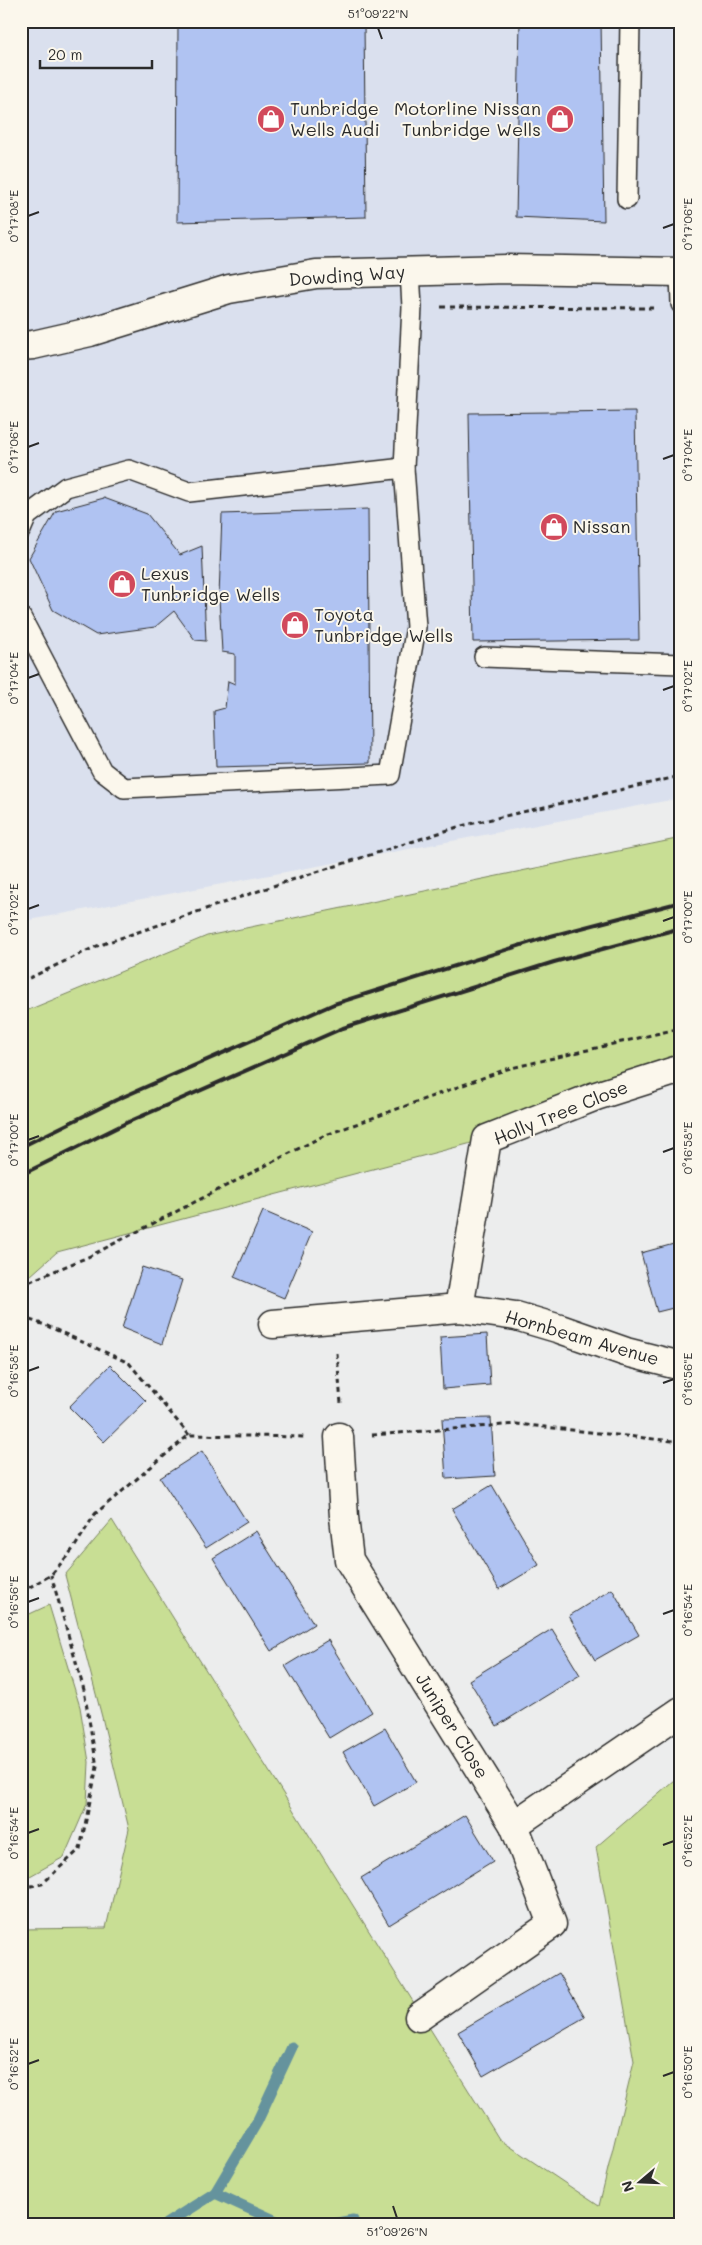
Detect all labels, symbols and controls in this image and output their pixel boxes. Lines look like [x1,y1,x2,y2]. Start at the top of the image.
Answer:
text: 51°09'22"N [348,5,408,21]
scale bar [40,38,152,70]
text: 20 m [48,44,82,64]
place label: Tunbridge Wells Audi [290,96,380,141]
place label: Motorline Nissan Tunbridge Wells [394,96,541,141]
shop icon: Tunbridge Wells Audi [256,104,286,134]
shop icon: Motorline Nissan Tunbridge Wells [545,104,575,134]
text: 0°17'08"E [5,190,21,242]
text: 0°17'06"E [679,198,695,250]
street label: Dowding Way [288,259,406,291]
text: 0°17'06"E [5,421,21,473]
text: 0°17'04"E [679,429,695,481]
shop icon: Nissan [539,512,569,542]
place label: Nissan [573,514,630,538]
place label: Lexus Tunbridge Wells [141,561,280,606]
shop icon: Lexus Tunbridge Wells [107,569,137,599]
place label: Toyota Tunbridge Wells [314,602,453,647]
shop icon: Toyota Tunbridge Wells [280,610,310,640]
text: 0°17'04"E [5,652,21,704]
text: 0°17'02"E [679,660,695,712]
text: 0°17'02"E [5,883,21,935]
text: 0°17'00"E [679,891,695,943]
street label: Holly Tree Close [490,1074,631,1150]
text: 0°17'00"E [5,1114,21,1166]
text: 0°16'58"E [679,1122,695,1174]
street label: Hornbeam Avenue [503,1304,662,1370]
text: 0°16'58"E [5,1345,21,1397]
text: 0°16'56"E [679,1353,695,1405]
text: 0°16'56"E [5,1576,21,1628]
text: 0°16'54"E [679,1584,695,1636]
street label: Juniper Close [411,1668,495,1783]
text: 0°16'54"E [5,1807,21,1859]
text: 0°16'52"E [679,1815,695,1867]
text: 0°16'52"E [5,2038,21,2090]
text: 0°16'50"E [679,2045,695,2098]
north arrow [614,2158,664,2208]
text: N [617,2178,638,2195]
text: 51°09'26"N [366,2223,428,2239]

